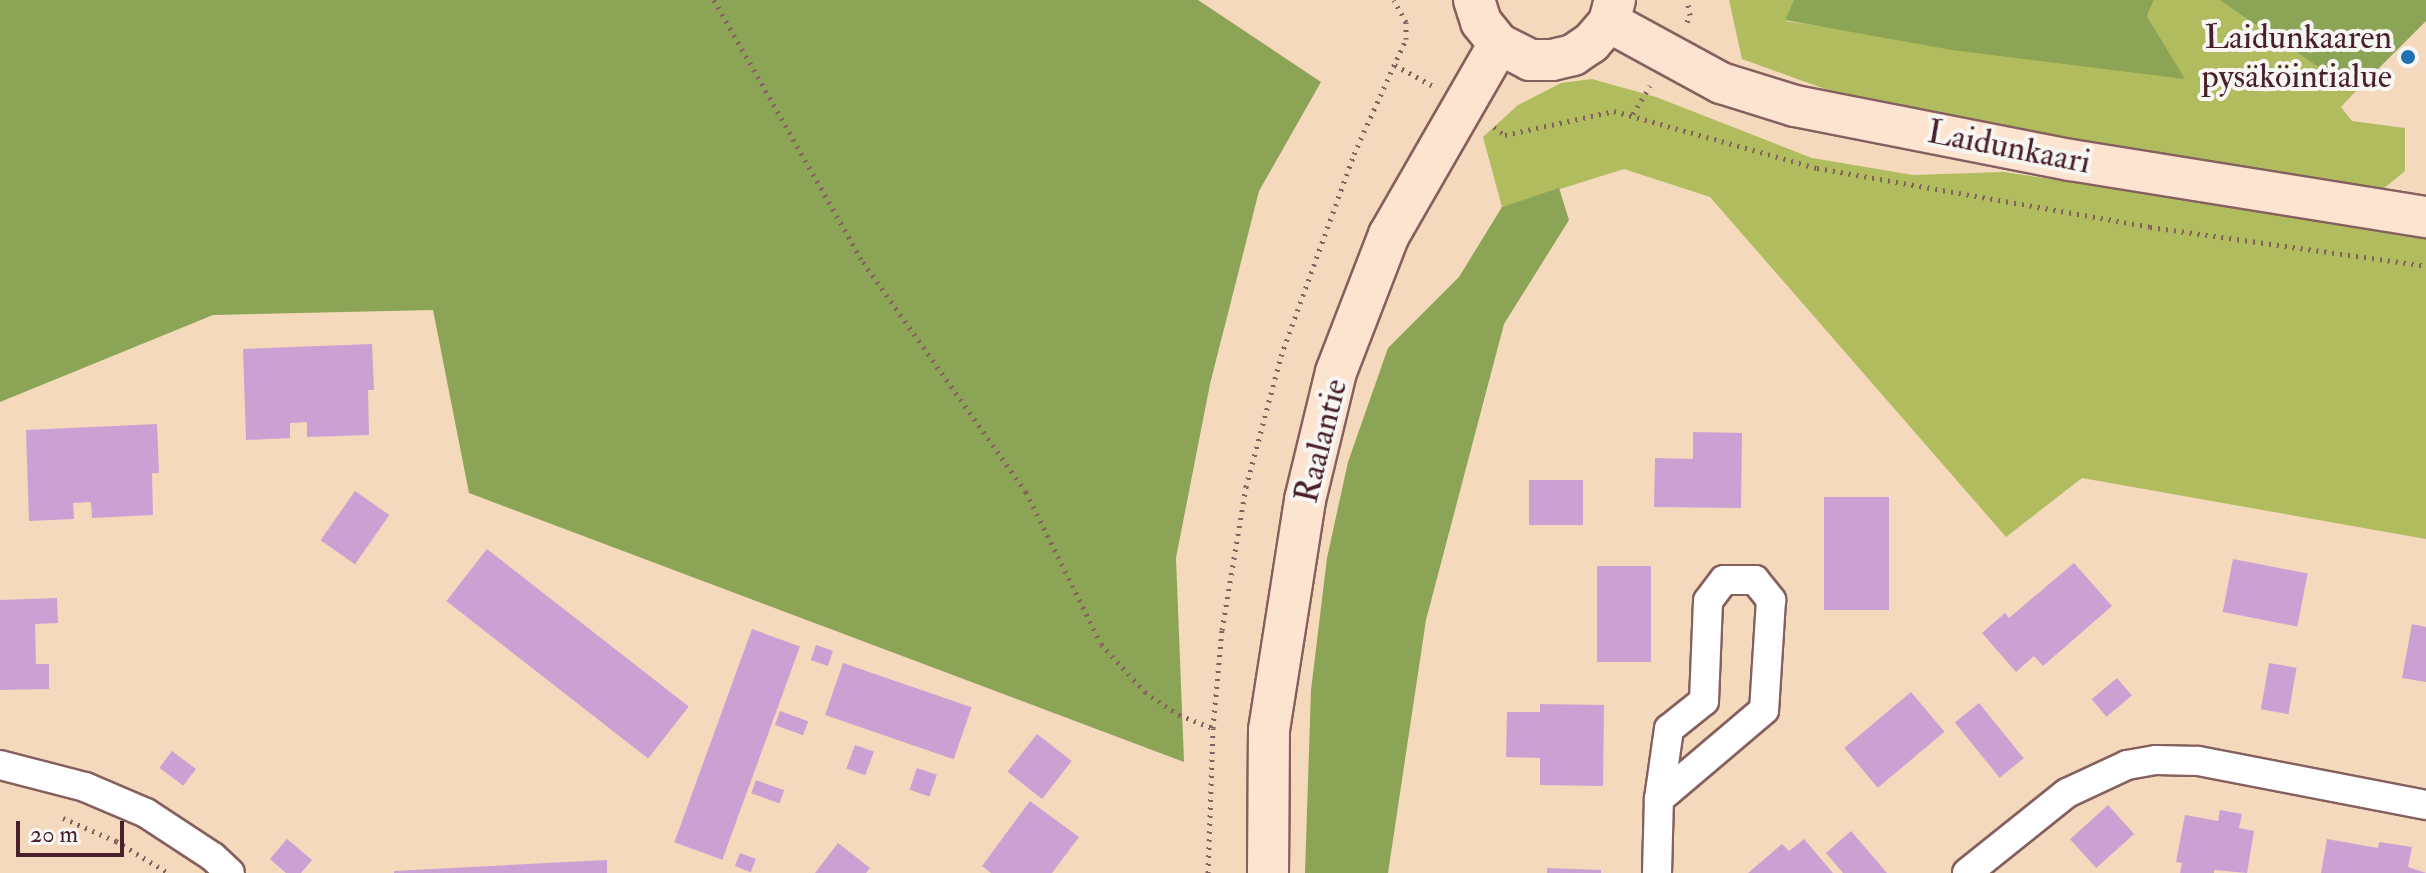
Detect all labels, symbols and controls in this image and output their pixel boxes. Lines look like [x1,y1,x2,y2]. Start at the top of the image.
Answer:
place label: Laidunkaaren pysäköintialue [2202,17,2392,96]
marker: Laidunkaaren pysäköintialue [2399,48,2417,66]
street label: Laidunkaari [1924,111,2094,183]
street label: Raalantie [1286,375,1356,507]
scale bar [20,805,128,855]
text: 20 m [30,819,78,850]

